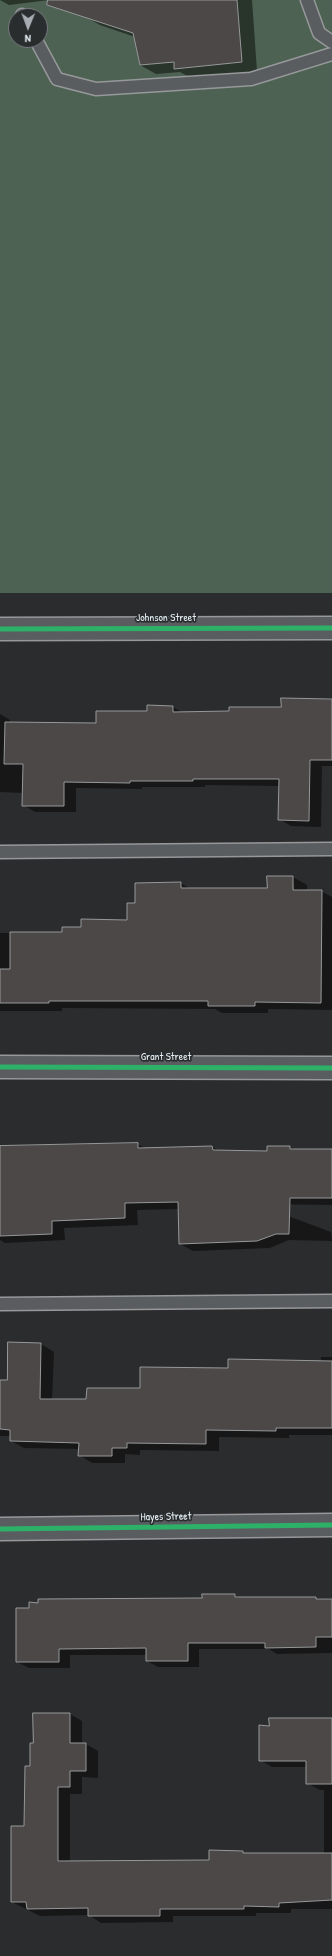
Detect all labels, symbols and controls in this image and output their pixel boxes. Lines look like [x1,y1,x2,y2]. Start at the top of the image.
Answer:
north arrow [8,8,48,48]
text: N [25,32,31,46]
street label: Johnson Street [136,611,196,625]
street label: Grant Street [141,1050,191,1064]
street label: Hayes Street [140,1510,192,1524]

